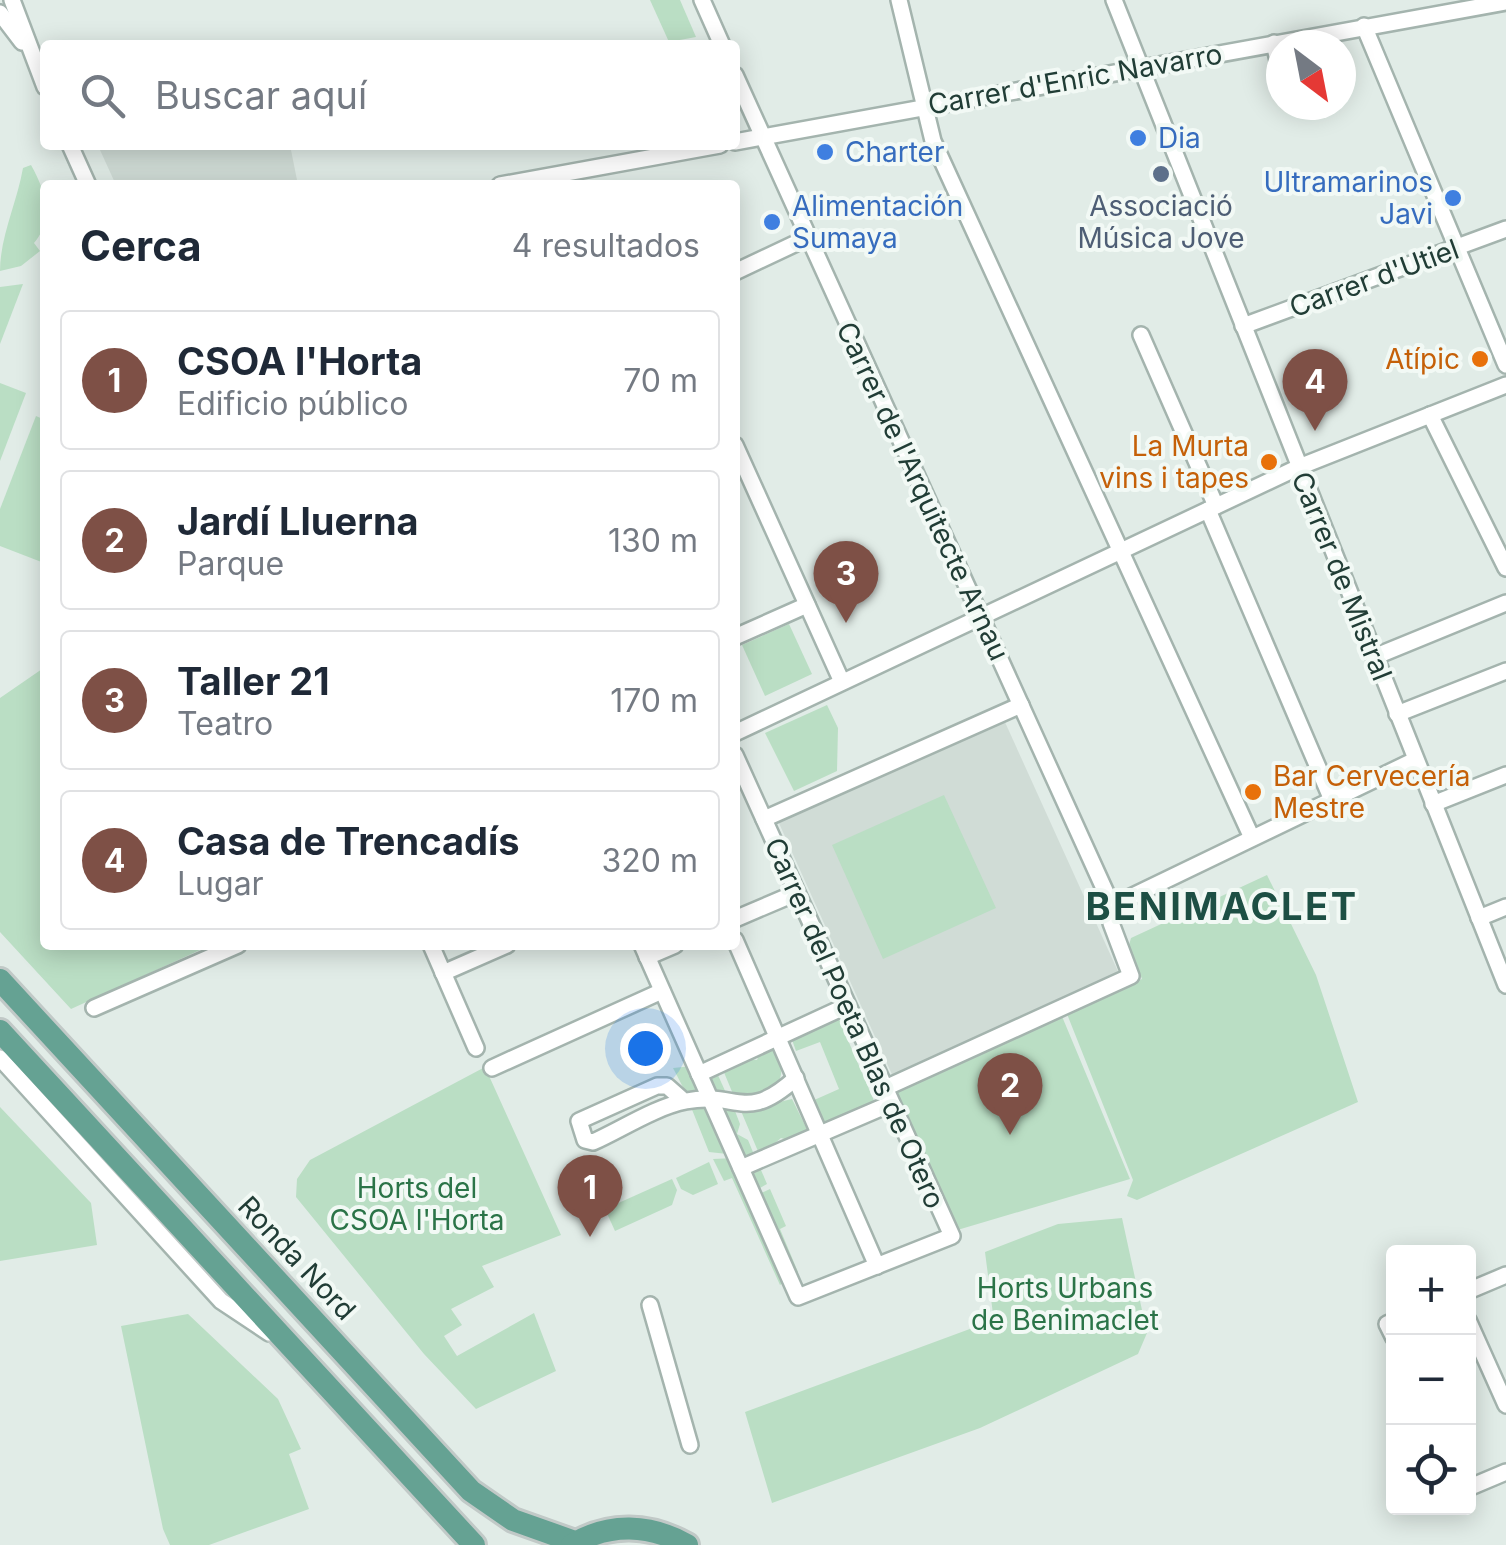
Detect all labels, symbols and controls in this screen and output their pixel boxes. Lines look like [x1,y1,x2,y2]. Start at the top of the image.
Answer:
north arrow [1266,30,1356,120]
street label: Carrer d'Enric Navarro [925,36,1225,122]
search box [40,40,740,150]
icon: search [75,68,130,123]
text: Buscar aquí [155,72,367,118]
place label: Dia [1158,121,1201,155]
marker: Dia [1127,127,1149,149]
place label: Charter [845,135,944,169]
marker: Charter [814,141,836,163]
marker: Associació Música Jove [1150,163,1172,185]
place label: Ultramarinos Javi [1263,165,1433,231]
marker: Ultramarinos Javi [1442,187,1464,209]
place label: Alimentación Sumaya [792,189,963,255]
place label: Associació Música Jove [1077,189,1245,255]
marker: Alimentación Sumaya [761,211,783,233]
text: Cerca [80,220,202,271]
text: 4 resultados [512,226,700,265]
street label: Carrer d'Utiel [1285,232,1463,324]
street label: Carrer de l'Arquitecte Arnau [829,316,1017,666]
text: CSOA l'Horta [177,338,422,384]
place label: Atípic [1385,342,1460,376]
pin: 4 [1282,348,1348,431]
marker: Atípic [1469,348,1491,370]
text: 1 [108,361,121,400]
text: 70 m [623,361,698,400]
text: Edificio público [177,384,408,423]
place label: La Murta vins i tapes [1099,429,1249,495]
marker: La Murta vins i tapes [1258,451,1280,473]
street label: Carrer de Mistral [1285,467,1399,685]
text: Jardí Lluerna [177,498,419,544]
text: 2 [104,521,125,560]
text: 130 m [608,521,698,560]
pin: 3 [814,540,878,623]
text: Parque [177,544,284,583]
text: Taller 21 [177,658,330,704]
text: 3 [104,681,125,720]
text: 170 m [610,681,698,720]
text: Teatro [177,704,273,743]
place label: Bar Cervecería Mestre [1273,759,1471,825]
marker: Bar Cervecería Mestre [1242,781,1264,803]
text: Casa de Trencadís [177,818,519,864]
street label: Carrer del Poeta Blas de Otero [758,832,952,1214]
text: 4 [104,841,125,880]
text: 320 m [602,841,698,880]
text: Lugar [177,864,264,903]
district label: BENIMACLET [1085,883,1359,929]
your location [620,1023,671,1074]
pin: 2 [978,1052,1042,1135]
pin: 1 [558,1154,622,1237]
park label: Horts del CSOA l'Horta [330,1171,504,1237]
street label: Ronda Nord [231,1189,363,1327]
map controls [1386,1245,1476,1515]
button: + [1386,1245,1476,1335]
park label: Horts Urbans de Benimaclet [971,1271,1159,1337]
button: − [1386,1335,1476,1425]
button: locate [1386,1425,1476,1515]

